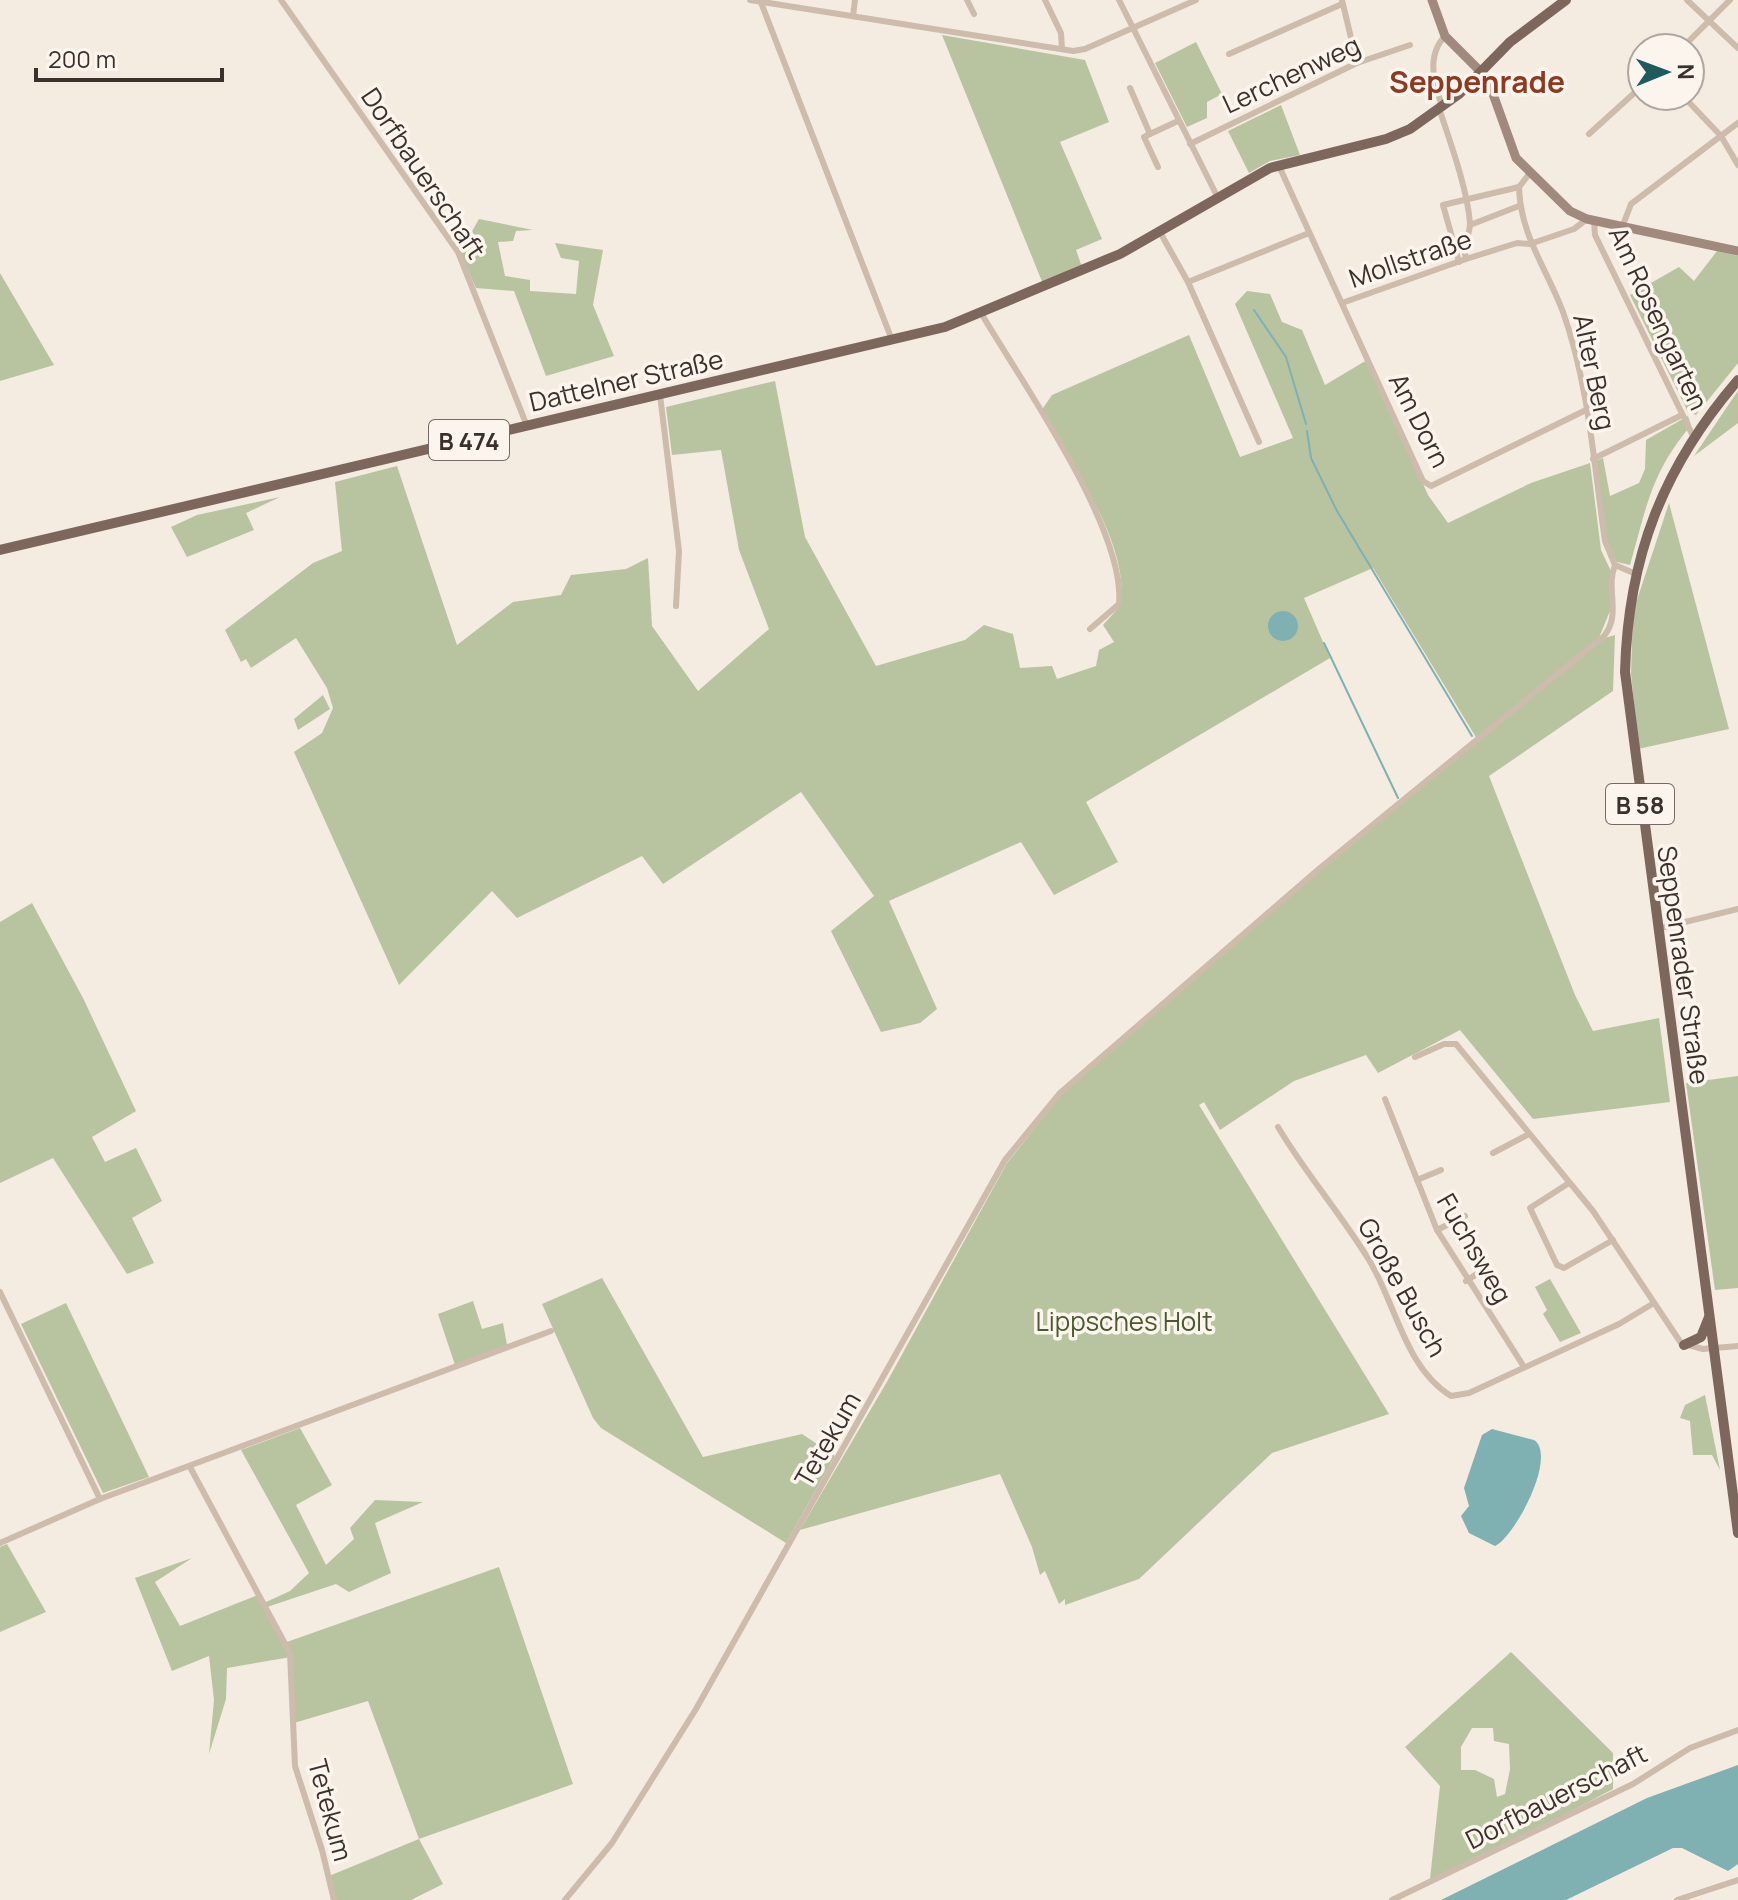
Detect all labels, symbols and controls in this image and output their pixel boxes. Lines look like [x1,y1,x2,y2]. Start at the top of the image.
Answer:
street label: Lerchenweg [1216,26,1366,122]
scale bar [36,32,222,82]
north arrow [1626,32,1706,112]
text: 200 m [48,42,116,75]
district label: Seppenrade [1389,61,1565,102]
text: N [1671,63,1701,80]
street label: Dorfbauerschaft [353,80,495,266]
street label: Mollstraße [1344,220,1476,296]
street label: Am Rosengarten [1601,220,1717,416]
street label: Alter Berg [1565,311,1625,433]
street label: Dattelner Straße [525,340,727,420]
street label: Am Dorn [1381,367,1459,473]
road number: B 474 [429,420,509,460]
road number: B 58 [1606,784,1674,824]
street label: Seppenrader Straße [1649,843,1719,1087]
street label: Fuchsweg [1429,1186,1521,1310]
street label: Große Busch [1350,1211,1456,1363]
park label: Lippsches Holt [1035,1303,1213,1339]
street label: Tetekum [785,1385,869,1493]
street label: Dorfbauerschaft [1459,1735,1653,1857]
street label: Tetekum [300,1755,362,1865]

